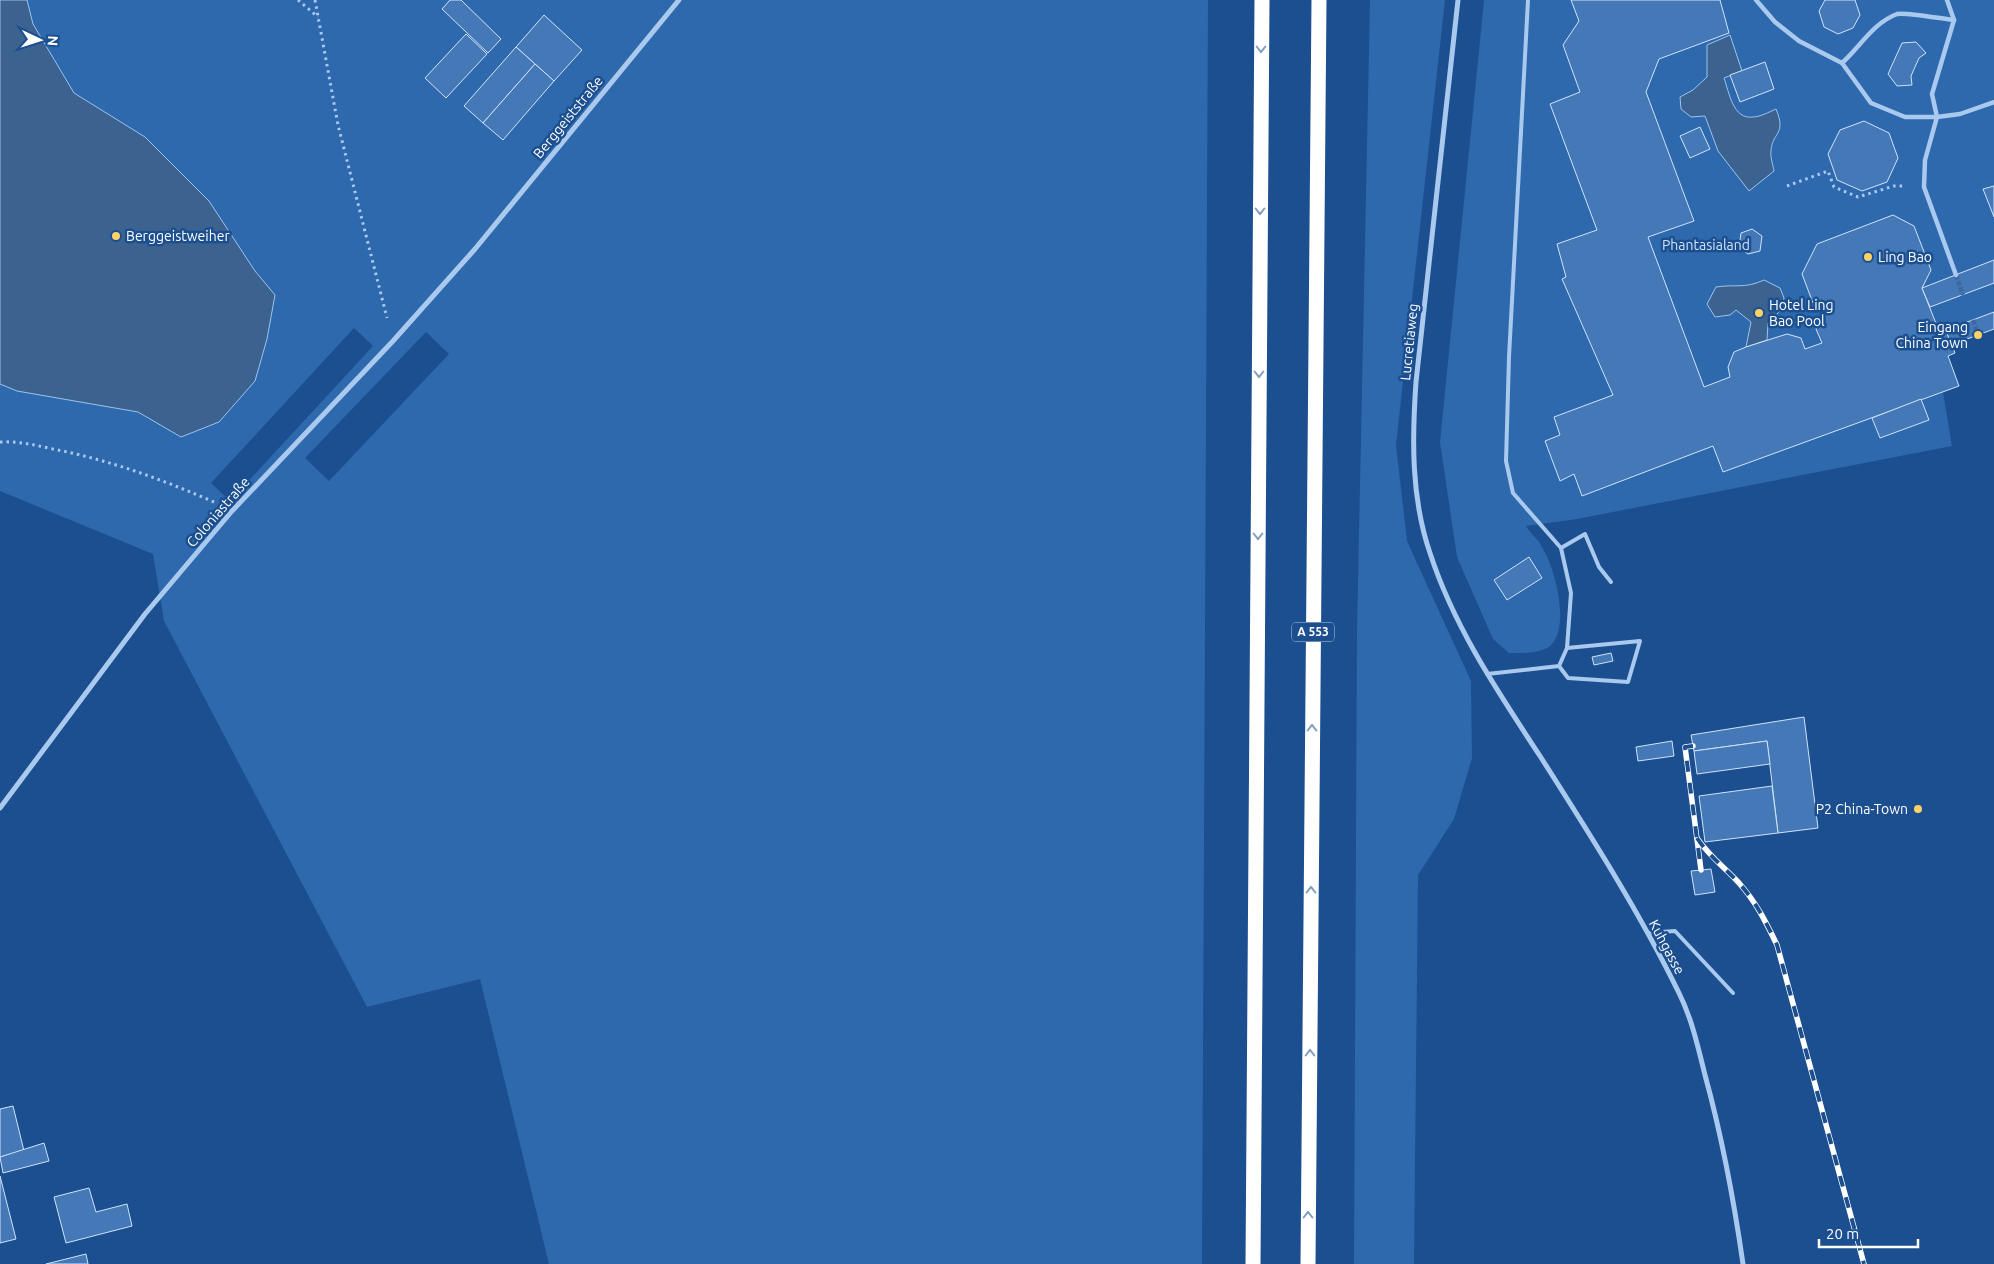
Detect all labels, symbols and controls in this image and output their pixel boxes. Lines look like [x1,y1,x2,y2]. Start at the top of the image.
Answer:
north arrow [15,15,65,65]
text: N [45,35,61,47]
one-way arrow [1256,45,1266,53]
street label: Berggeiststraße [530,73,606,161]
one-way arrow [1255,208,1265,215]
place label: Berggeistweiher [126,228,230,244]
marker: Berggeistweiher [110,230,122,242]
park label: Phantasialand [1662,237,1750,253]
place label: Ling Bao [1878,249,1932,265]
marker: Ling Bao [1862,251,1874,263]
place label: Hotel Ling Bao Pool [1769,297,1834,329]
street label: Lucretiaweg [1397,303,1421,381]
marker: Hotel Ling Bao Pool [1753,307,1765,319]
place label: Eingang China Town [1895,319,1968,351]
marker: Eingang China Town [1972,329,1984,341]
one-way arrow [1254,370,1264,378]
street label: Coloniastraße [183,474,253,550]
one-way arrow [1253,532,1263,540]
road number: A 553 [1292,622,1334,642]
one-way arrow [1307,724,1318,732]
place label: P2 China-Town [1816,801,1908,817]
marker: P2 China-Town [1912,803,1924,815]
one-way arrow [1306,886,1316,894]
street label: Kuhgasse [1646,917,1688,977]
one-way arrow [1305,1049,1315,1056]
one-way arrow [1303,1211,1313,1219]
scale bar [1819,1216,1918,1248]
text: 20 m [1826,1225,1859,1242]

